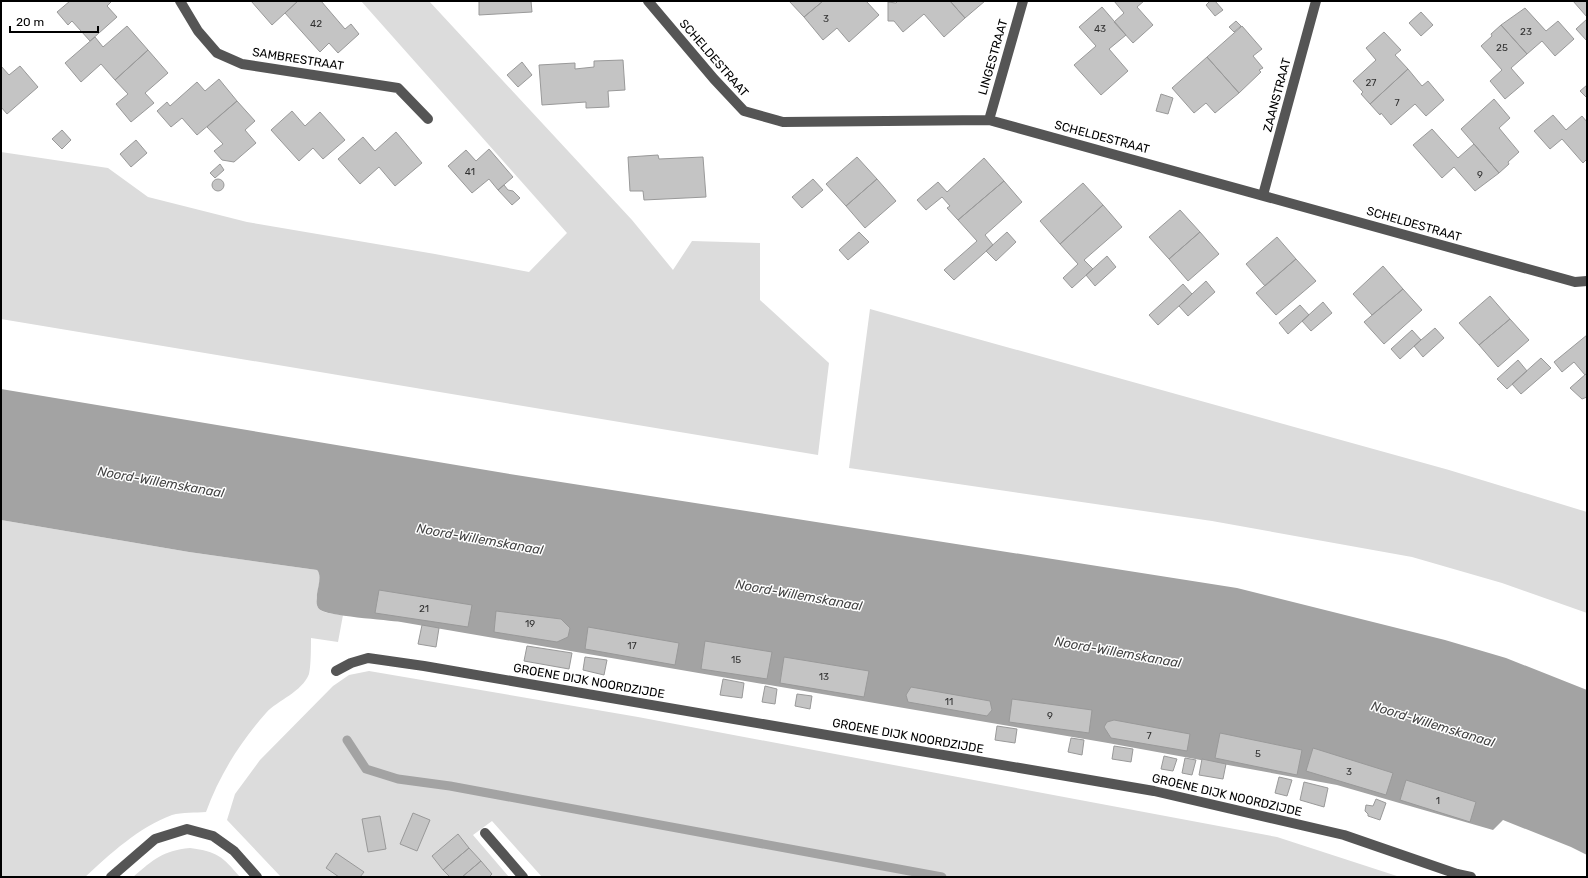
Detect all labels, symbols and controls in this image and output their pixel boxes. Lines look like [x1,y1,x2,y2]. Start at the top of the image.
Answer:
scale bar [10,8,98,34]
house number: 3 [823,13,829,25]
text: 20 m [16,15,44,29]
street label: SCHELDESTRAAT [677,16,751,100]
street label: LINGESTRAAT [976,17,1011,96]
house number: 42 [310,18,322,30]
house number: 43 [1094,23,1106,35]
house number: 23 [1520,26,1532,38]
house number: 25 [1496,42,1508,54]
street label: SAMBRESTRAAT [251,45,345,73]
street label: ZAANSTRAAT [1260,56,1294,133]
house number: 27 [1366,77,1377,89]
house number: 7 [1394,97,1400,109]
street label: SCHELDESTRAAT [1053,118,1151,156]
house number: 41 [465,166,475,178]
house number: 9 [1477,169,1483,181]
street label: SCHELDESTRAAT [1365,204,1463,244]
water label: Noord-Willemskanaal [96,463,226,501]
water label: Noord-Willemskanaal [415,520,545,558]
water label: Noord-Willemskanaal [734,576,864,614]
house number: 21 [419,603,429,615]
house number: 19 [525,618,535,630]
water label: Noord-Willemskanaal [1053,633,1183,671]
house number: 17 [627,640,637,652]
house number: 15 [731,654,741,666]
street label: GROENE DIJK NOORDZIJDE [512,661,666,701]
house number: 13 [819,671,829,683]
house number: 11 [945,696,953,708]
water label: Noord-Willemskanaal [1369,698,1497,750]
house number: 9 [1047,710,1053,722]
street label: GROENE DIJK NOORDZIJDE [831,716,985,756]
house number: 7 [1146,730,1152,742]
house number: 5 [1255,748,1261,760]
house number: 3 [1346,766,1352,778]
street label: GROENE DIJK NOORDZIJDE [1151,771,1303,819]
house number: 1 [1436,795,1440,807]

